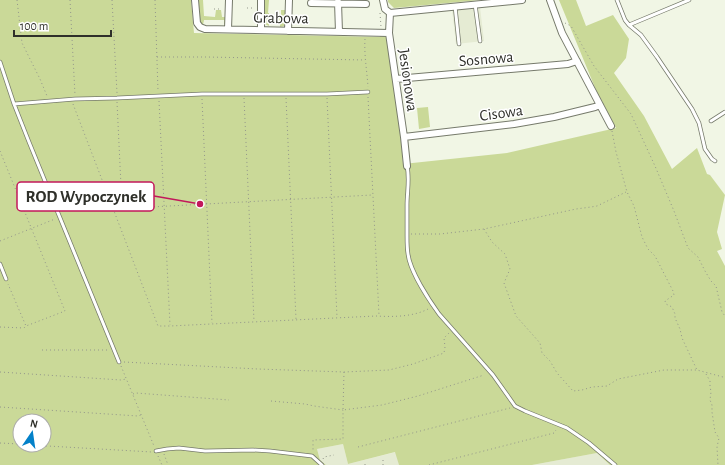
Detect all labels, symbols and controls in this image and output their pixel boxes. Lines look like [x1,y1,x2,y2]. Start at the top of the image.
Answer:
street label: Grabowa [253,10,309,26]
scale bar [14,12,111,38]
text: 100 m [20,20,48,32]
street label: Jesionowa [396,48,420,113]
street label: Sosnowa [458,49,514,69]
street label: Cisowa [478,102,524,124]
callout: ROD Wypoczynek [17,182,154,211]
text: ROD Wypoczynek [26,188,147,206]
north arrow [12,413,52,453]
text: N [29,418,39,430]

